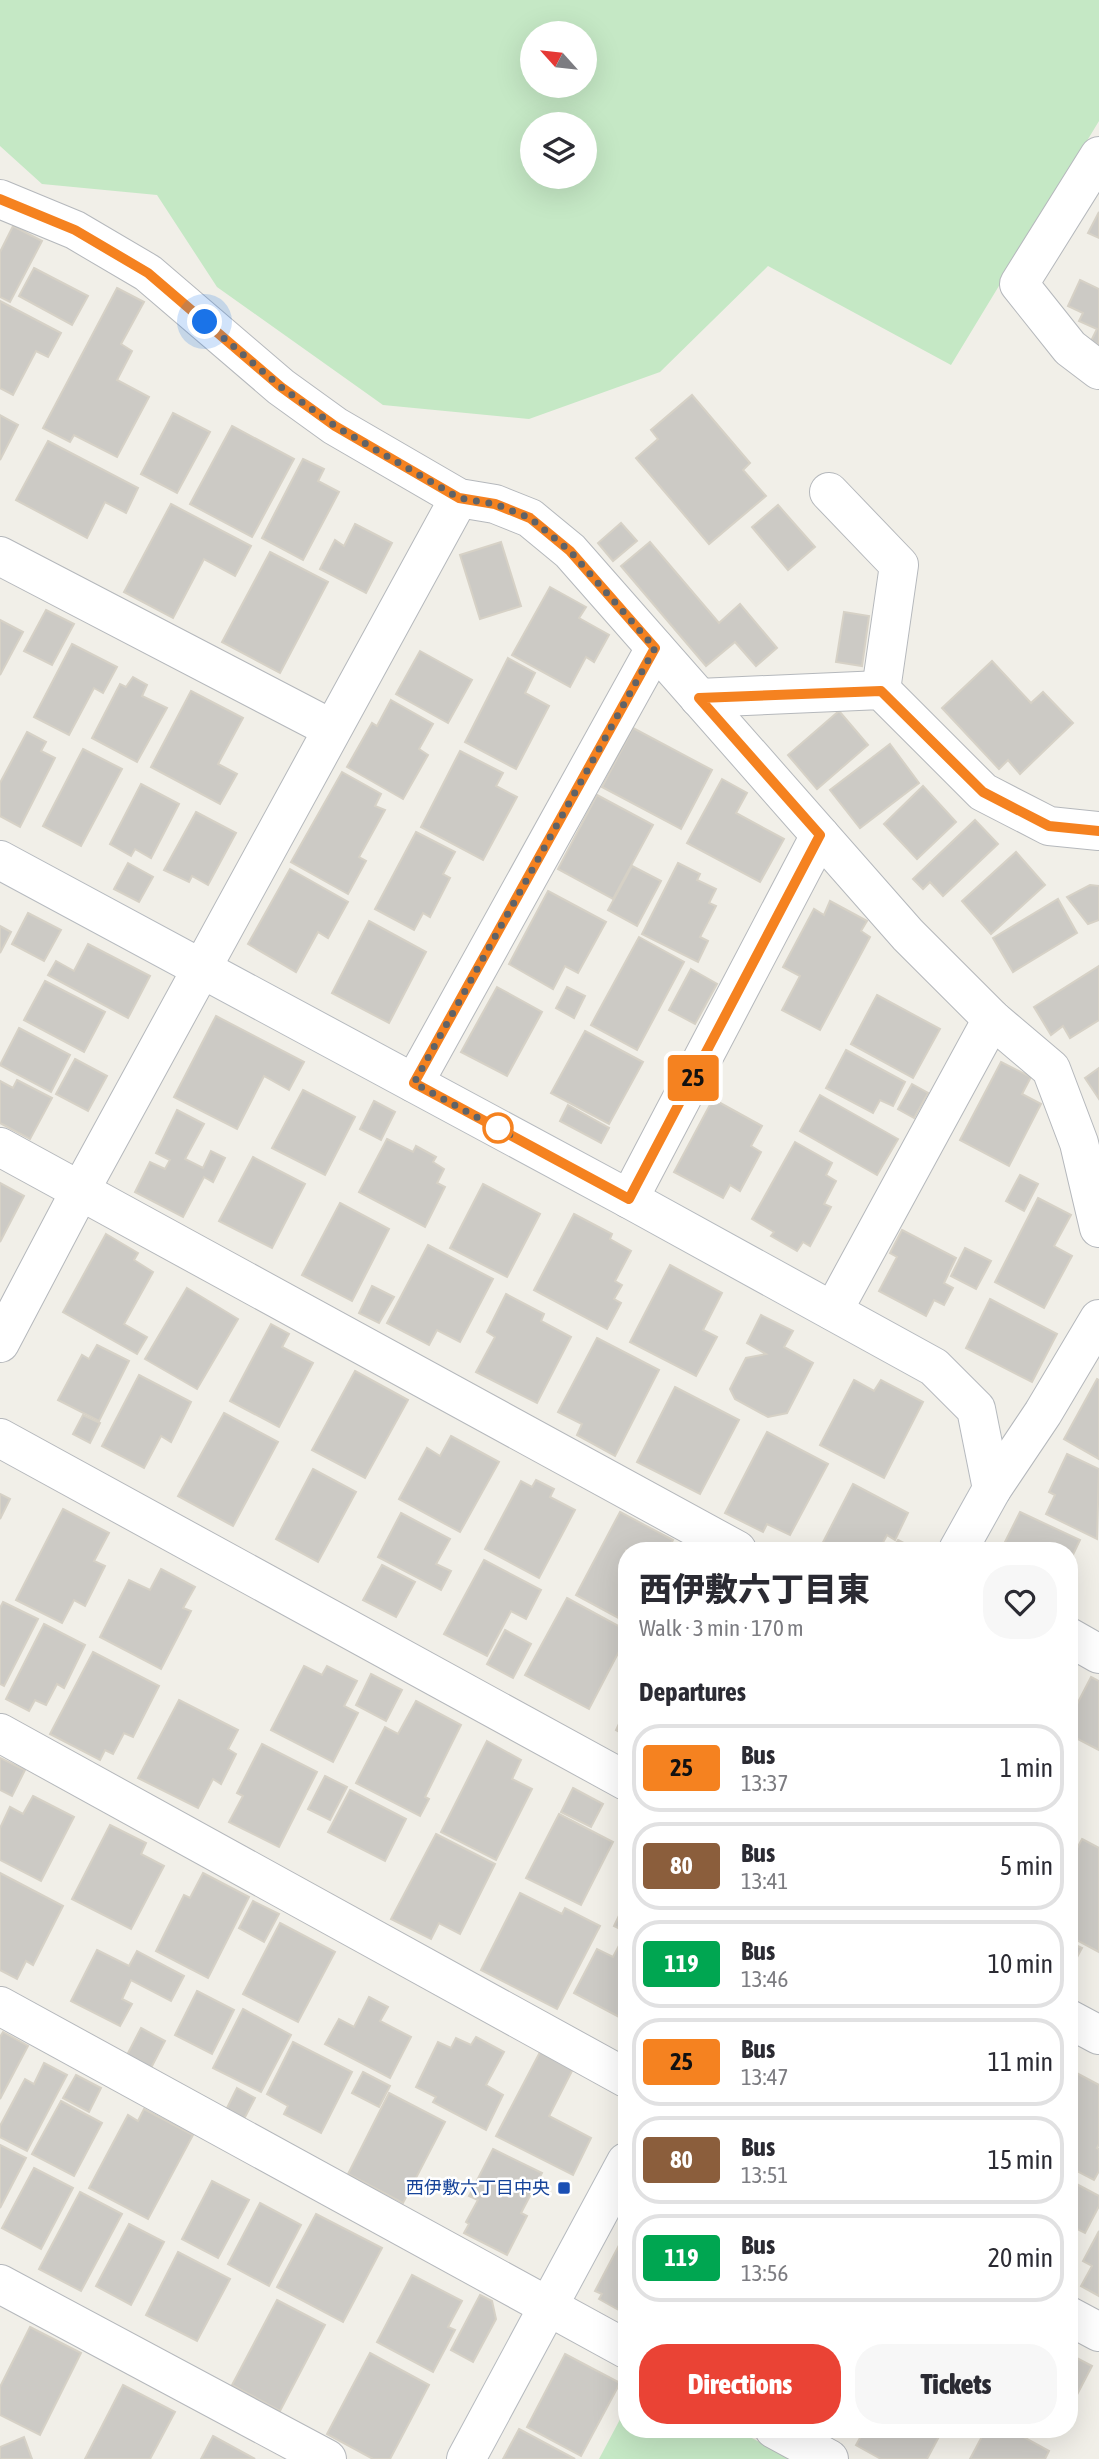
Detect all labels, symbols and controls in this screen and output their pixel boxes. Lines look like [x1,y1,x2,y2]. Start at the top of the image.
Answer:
north arrow [520,21,597,98]
map controls [520,21,597,189]
button: layers [520,112,597,189]
your location [187,304,222,339]
line badge: 25 [662,1055,724,1101]
text: 25 [682,1064,704,1091]
unlabelled marker [483,1113,513,1143]
button: heart [983,1565,1057,1639]
text: 西伊敷六丁目東 [639,1570,870,1608]
text: Walk · 3 min · 170 m [639,1615,803,1641]
text: Departures [639,1677,746,1707]
text: Bus [741,1740,775,1770]
text: 1 min [1000,1753,1053,1783]
text: 25 [670,1754,693,1781]
text: 13:37 [741,1770,788,1796]
text: Bus [741,1838,775,1868]
text: 5 min [1000,1851,1053,1881]
text: 80 [670,1852,693,1879]
text: 13:41 [741,1868,788,1894]
text: Bus [741,1936,775,1966]
text: 10 min [988,1949,1053,1979]
text: 119 [665,1950,698,1977]
text: 13:46 [741,1966,788,1992]
text: Bus [741,2034,775,2064]
text: 11 min [988,2047,1053,2077]
text: 25 [670,2048,693,2075]
text: 13:47 [741,2064,788,2090]
text: Bus [741,2132,775,2162]
text: 15 min [988,2145,1053,2175]
text: 80 [670,2146,693,2173]
text: 13:51 [741,2162,788,2188]
place label: 西伊敷六丁目中央 [406,2177,550,2198]
marker: 西伊敷六丁目中央 [556,2180,572,2196]
text: Bus [741,2230,775,2260]
text: 20 min [988,2243,1053,2273]
text: 119 [665,2244,698,2271]
text: 13:56 [741,2260,788,2286]
button: Directions [639,2344,841,2424]
button: Tickets [855,2344,1057,2424]

